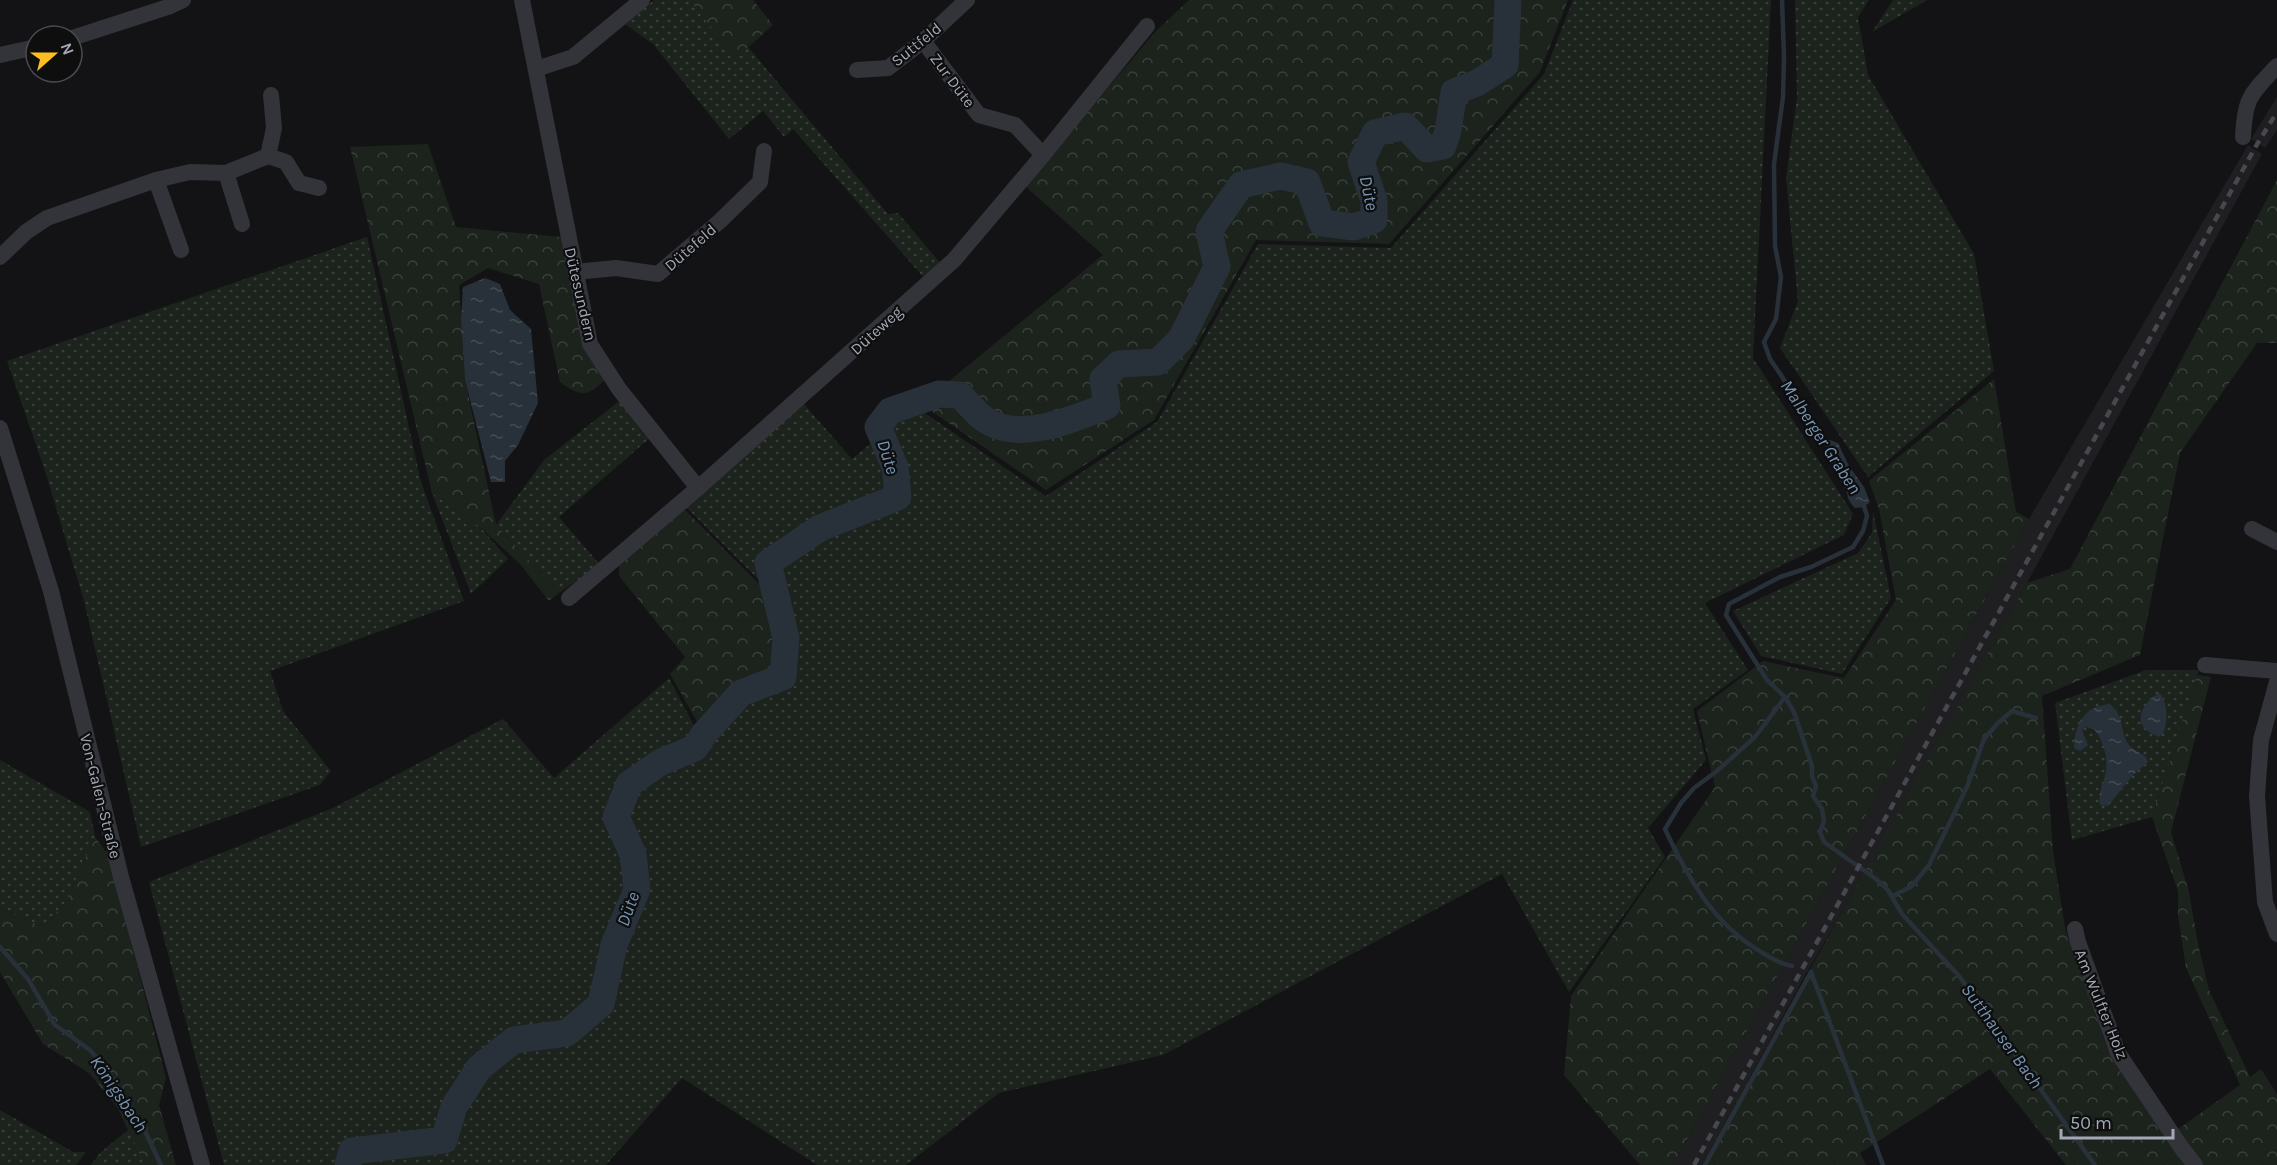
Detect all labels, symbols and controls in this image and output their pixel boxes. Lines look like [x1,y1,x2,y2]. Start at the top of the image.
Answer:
street label: Suttfeld [887,18,945,70]
north arrow [24,24,84,84]
text: N [57,40,78,58]
street label: Zur Düte [926,49,979,111]
water label: Düte [1355,174,1383,212]
street label: Dütefeld [661,220,720,275]
street label: Dütesundern [561,246,600,343]
street label: Düteweg [846,302,906,359]
water label: Malberger Graben [1776,376,1866,498]
water label: Düte [872,437,904,477]
street label: Von-Galen-Straße [76,732,125,860]
water label: Düte [612,889,644,929]
street label: Am Wulfter Holz [2071,946,2132,1062]
water label: Sutthauser Bach [1956,979,2048,1093]
water label: Königsbach [85,1052,153,1136]
scale bar [2061,1102,2174,1140]
text: 50 m [2070,1112,2112,1134]

